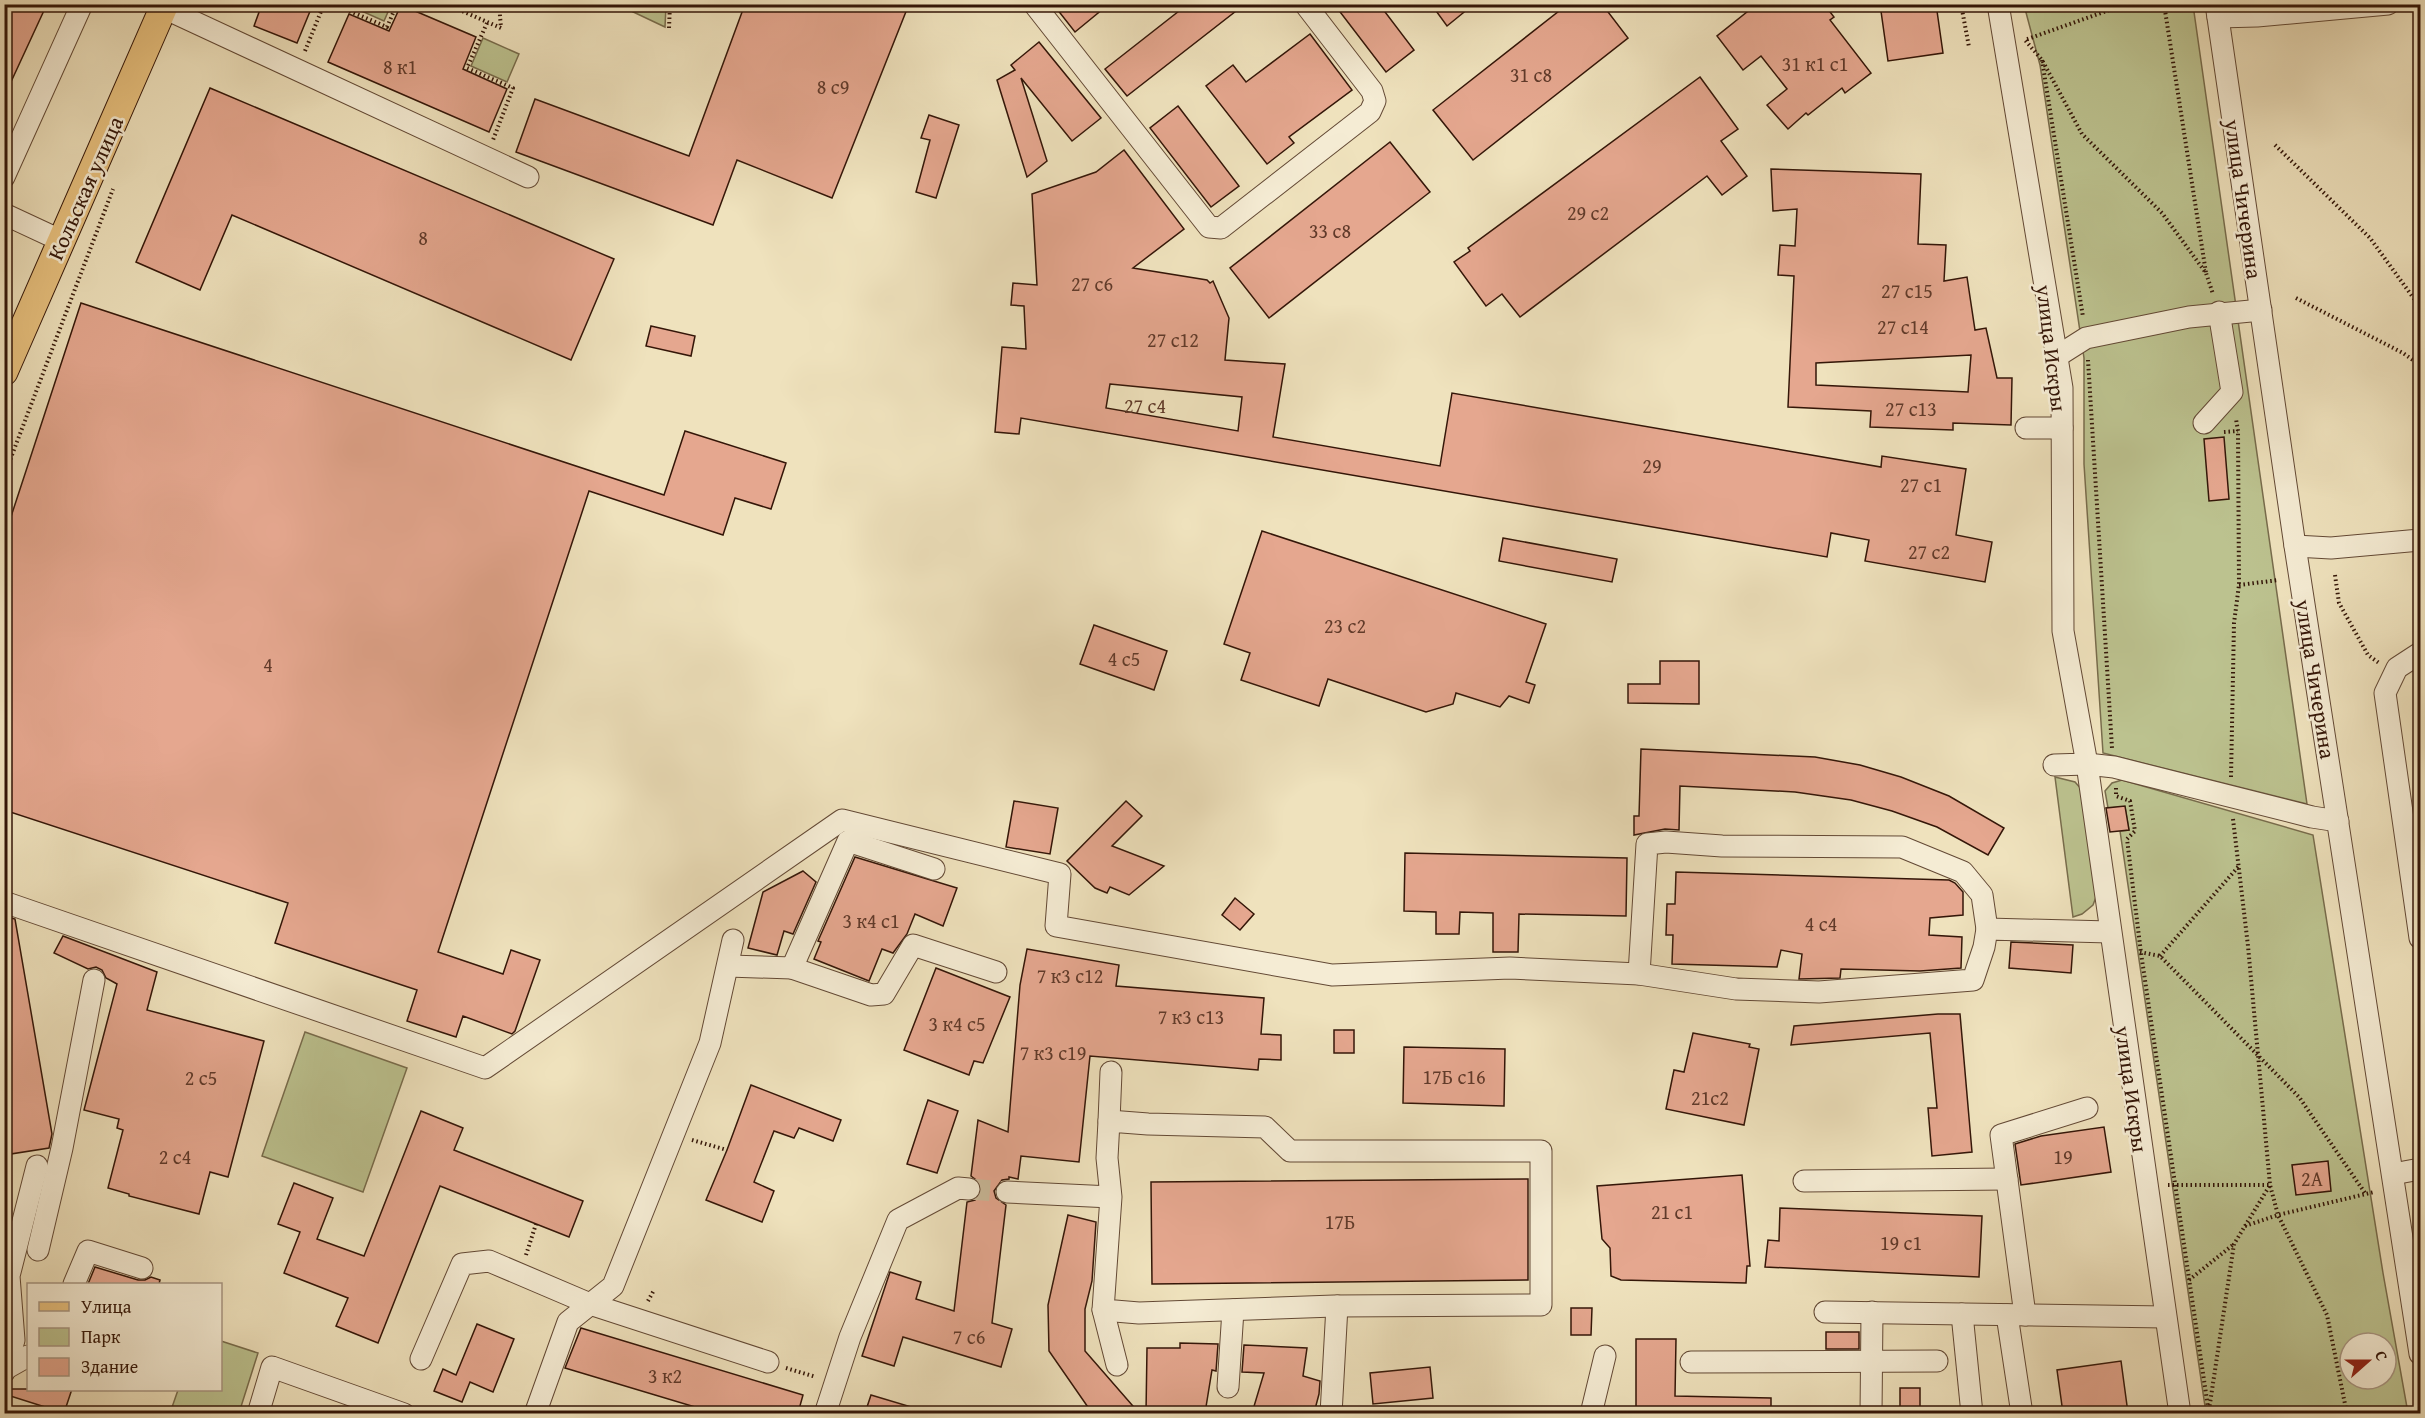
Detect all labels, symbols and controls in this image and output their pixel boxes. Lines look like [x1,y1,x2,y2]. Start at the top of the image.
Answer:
house number: 31 к1 с1 [1782,49,1848,78]
house number: 8 к1 [383,52,417,81]
house number: 31 с8 [1510,60,1552,89]
house number: 8 с9 [817,72,849,101]
street label: Кольская улица [39,111,131,265]
street label: улица Чичерина [2217,116,2271,281]
house number: 29 с2 [1567,198,1609,227]
house number: 33 с8 [1309,216,1351,245]
house number: 8 [418,223,428,252]
house number: 27 с6 [1071,269,1113,298]
house number: 27 с15 [1881,276,1933,305]
street label: улица Искры [2028,282,2076,413]
house number: 27 c14 [1877,312,1929,341]
house number: 27 с12 [1147,325,1199,354]
house number: 27 с4 [1124,391,1166,420]
house number: 27 с13 [1885,394,1937,423]
house number: 29 [1642,451,1662,480]
house number: 27 с1 [1900,470,1942,499]
house number: 27 с2 [1908,537,1950,566]
street label: улица Чичерина [2287,596,2344,762]
house number: 23 с2 [1324,611,1366,640]
house number: 4 с5 [1108,644,1140,673]
house number: 4 [263,650,273,679]
house number: 3 к4 с1 [842,906,900,935]
house number: 4 с4 [1805,909,1837,938]
house number: 7 к3 с12 [1037,961,1103,990]
house number: 7 к3 с13 [1158,1002,1224,1031]
house number: 3 к4 с5 [928,1009,986,1038]
street label: улица Искры [2107,1023,2157,1154]
house number: 7 к3 с19 [1020,1038,1086,1067]
house number: 17Б с16 [1422,1062,1486,1091]
house number: 2 с5 [185,1063,217,1092]
house number: 21с2 [1691,1083,1729,1112]
house number: 2 с4 [159,1142,191,1171]
house number: 19 [2053,1142,2073,1171]
house number: 2А [2301,1164,2323,1193]
house number: 21 с1 [1651,1197,1693,1226]
house number: 17Б [1325,1207,1355,1236]
house number: 19 с1 [1880,1228,1922,1257]
legend [27,1283,222,1391]
text: Улица [81,1293,132,1320]
house number: 7 с6 [953,1322,985,1351]
text: Парк [81,1323,121,1350]
north arrow [2338,1331,2398,1391]
text: С [2369,1347,2395,1364]
text: Здание [81,1353,138,1380]
house number: 3 к2 [648,1361,682,1390]

